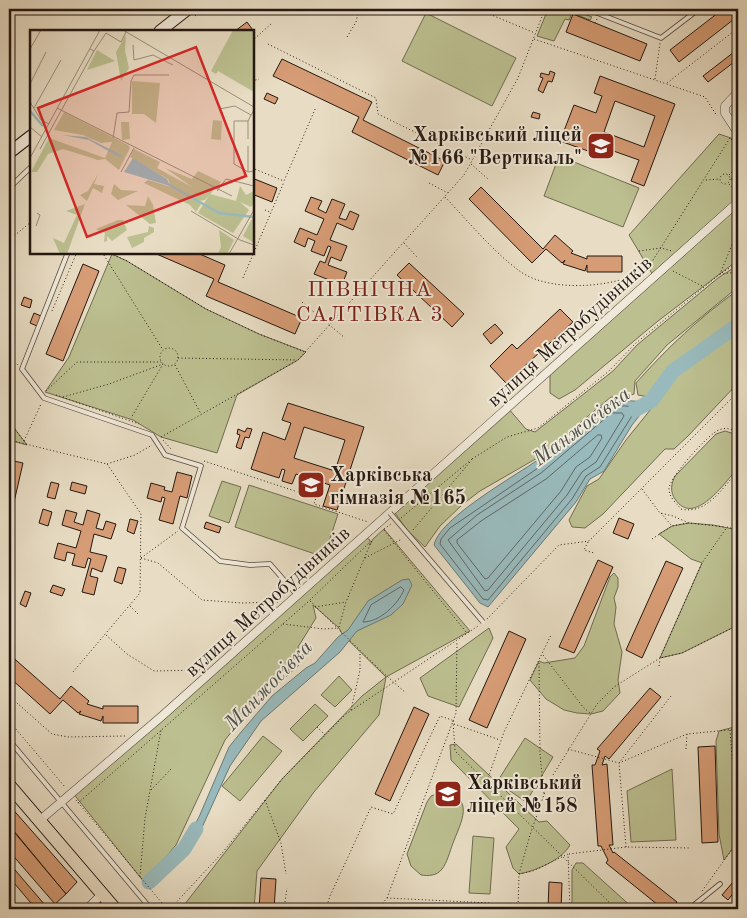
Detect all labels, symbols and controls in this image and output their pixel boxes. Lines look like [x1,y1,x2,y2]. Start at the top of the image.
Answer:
inset map [30,30,254,254]
place label: Харківський ліцей №166 "Вертикаль" [408,126,582,169]
school or university icon: Харківський ліцей №166 "Вертикаль" [586,131,616,161]
street label: вулиця Метробудівників [484,254,656,411]
district label: ПІВНІЧНА САЛТІВКА 3 [296,279,444,326]
water label: Манжосівка [528,384,635,471]
place label: Харківська гімназія №165 [330,466,466,509]
school or university icon: Харківська гімназія №165 [296,470,326,500]
street label: вулиця Метробудівників [182,524,354,681]
water label: Манжосівка [220,637,317,736]
place label: Харківський ліцей №158 [467,774,582,817]
school or university icon: Харківський ліцей №158 [433,779,463,809]

